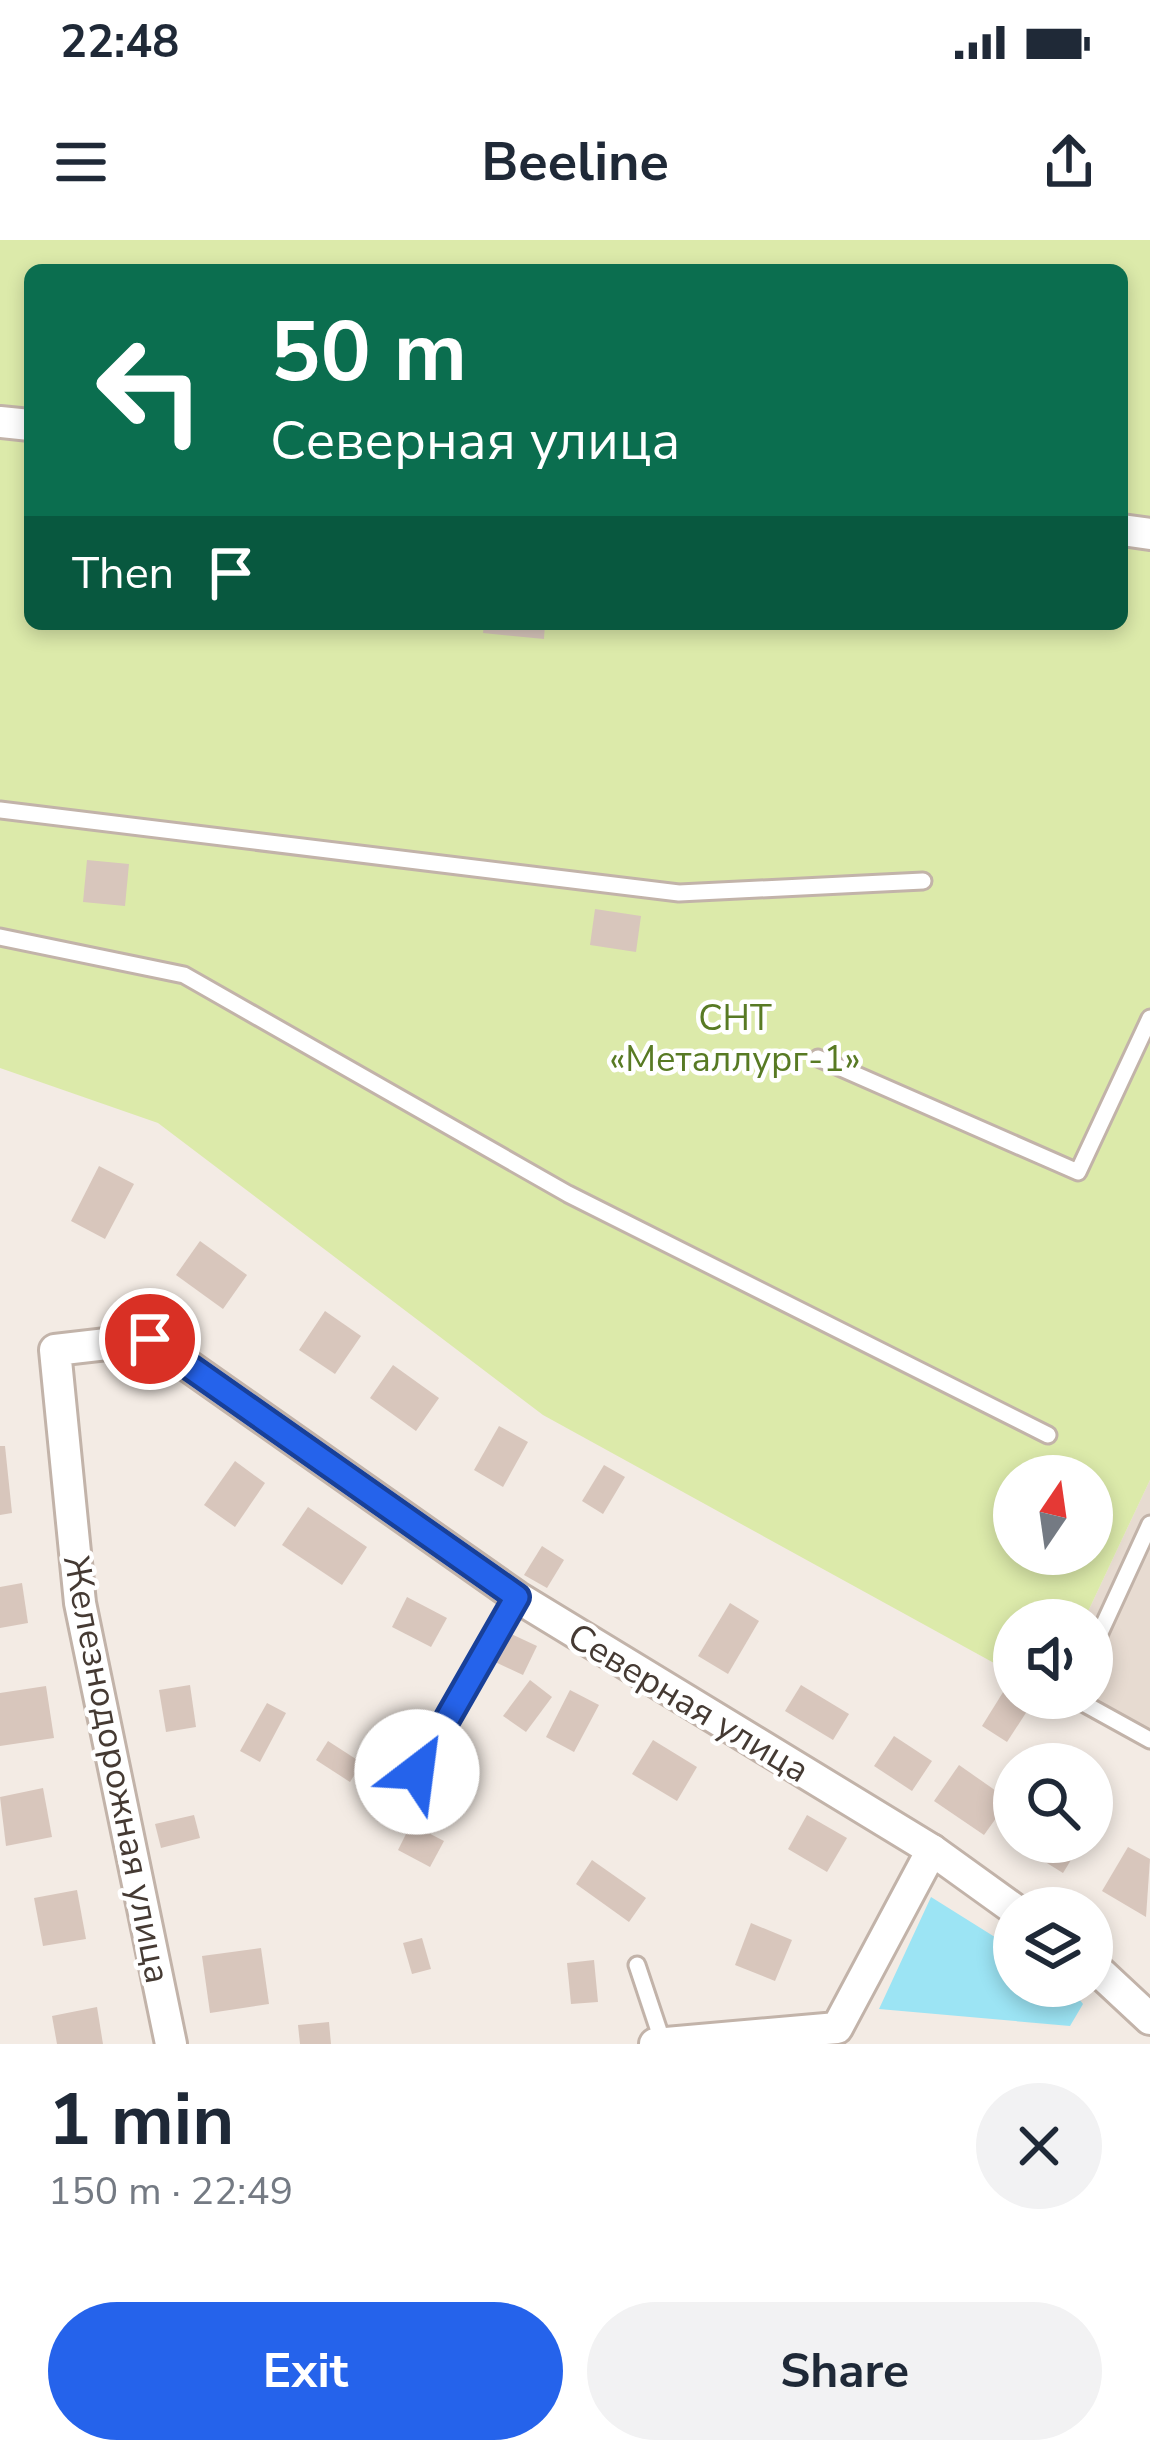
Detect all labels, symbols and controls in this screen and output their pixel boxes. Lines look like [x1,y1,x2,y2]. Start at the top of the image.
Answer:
text: 22:48 [60,12,179,73]
text: Beeline [481,125,669,199]
icon: menu [48,129,114,195]
icon: share [1036,129,1102,195]
text: 50 m [270,295,467,410]
icon: left [72,312,228,468]
text: Северная улица [270,404,680,478]
icon: arrive [198,540,264,606]
text: Then [72,543,174,604]
park label: СНТ «Металлург-1» [609,994,861,1084]
pin [99,1288,201,1390]
icon: arrive [117,1306,183,1372]
north arrow [993,1455,1113,1575]
map controls [993,1455,1113,2007]
street label: Железнодорожная улица [51,1551,182,1987]
button: sound [993,1599,1113,1719]
street label: Северная улица [558,1612,818,1795]
position arrow [354,1709,480,1835]
button: search [993,1743,1113,1863]
button: layers [993,1887,1113,2007]
text: 1 min [48,2071,234,2169]
button: close [976,2083,1102,2209]
text: 150 m · 22:49 [48,2165,293,2218]
button: Exit [48,2302,563,2440]
button: Share [587,2302,1102,2440]

